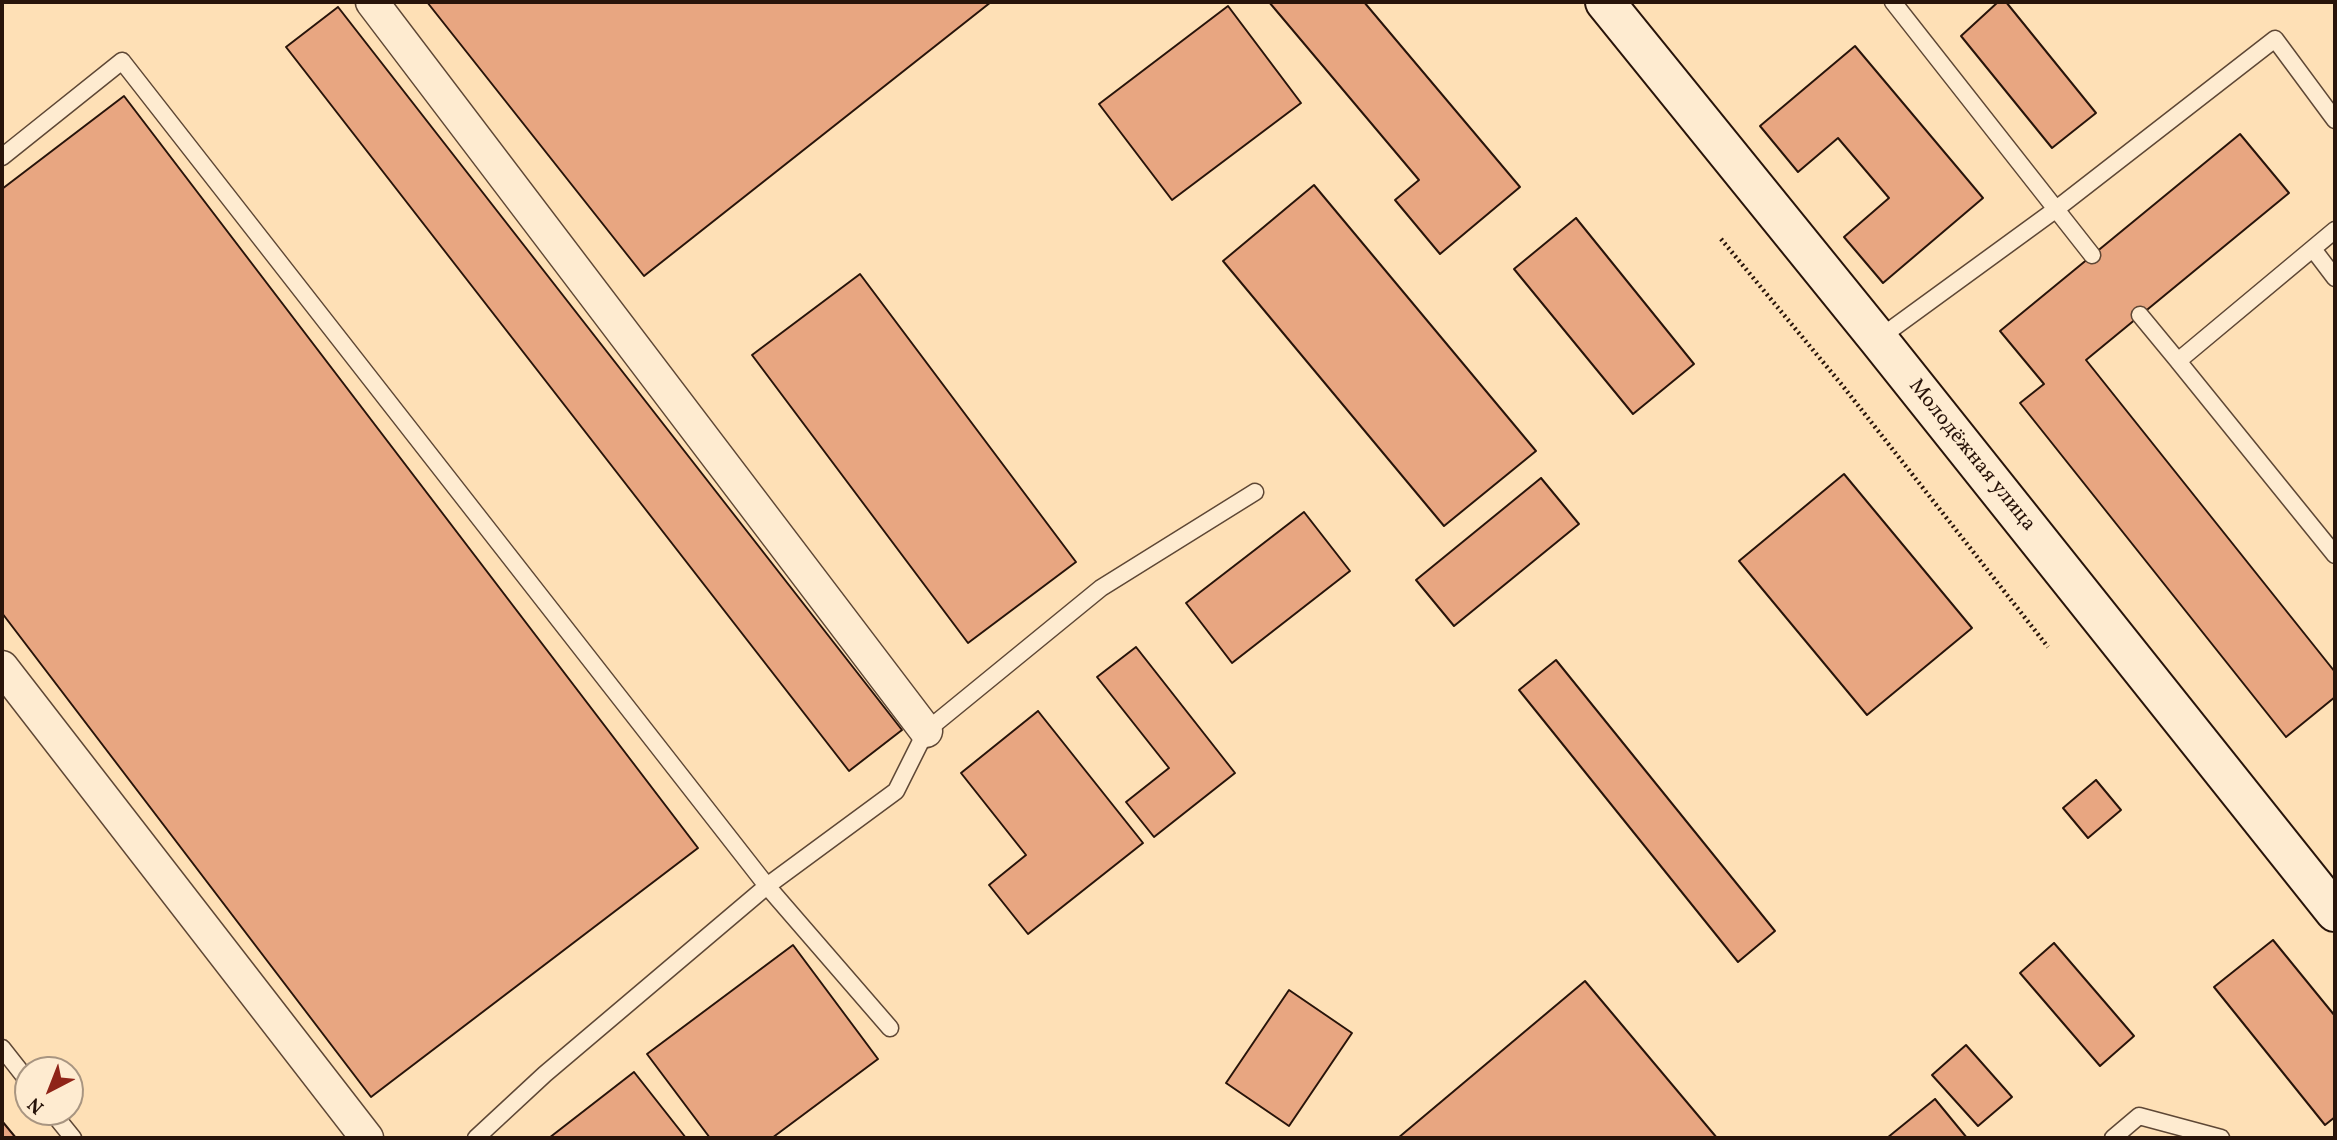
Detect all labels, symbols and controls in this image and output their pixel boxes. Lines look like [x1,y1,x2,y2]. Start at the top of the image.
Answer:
street label: Молодёжная улица [1902,375,2040,537]
north arrow [14,1056,84,1126]
text: N [22,1091,50,1119]

